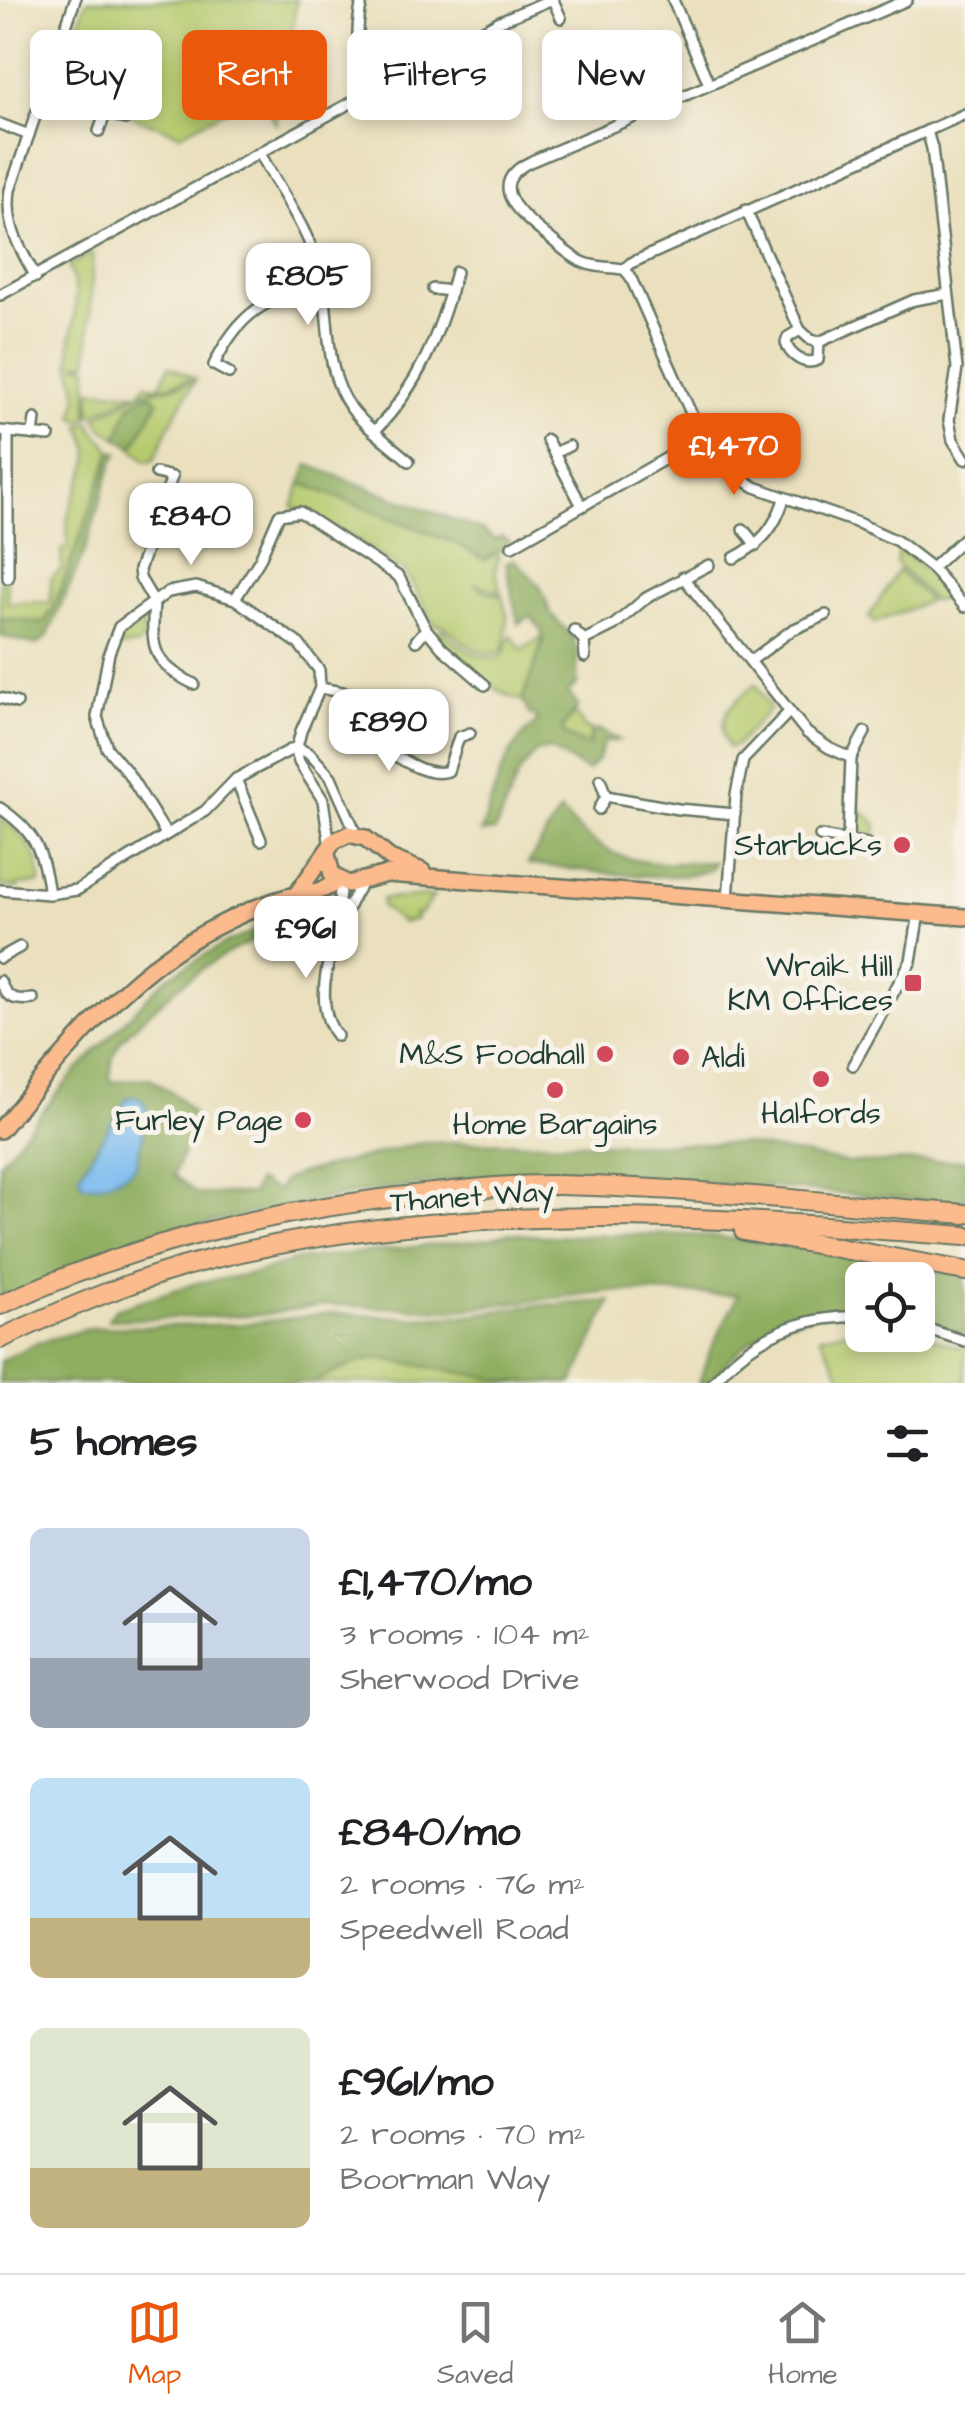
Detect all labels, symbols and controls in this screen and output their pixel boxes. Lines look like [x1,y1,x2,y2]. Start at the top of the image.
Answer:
chip: Buy [30,30,162,120]
chip: Rent [182,30,327,120]
chip: Filters [347,30,522,120]
chip: New [542,30,682,120]
pin: £805 [249,243,367,328]
text: £805 [268,253,348,298]
pin: £1,470 [653,413,815,498]
text: £1,470 [690,423,778,468]
pin: £840 [132,483,250,568]
text: £840 [151,493,231,538]
pin: £890 [330,689,448,774]
text: £890 [351,699,427,744]
place label: Starbucks [734,825,882,867]
marker: Starbucks [891,834,913,856]
pin: £961 [247,896,365,981]
text: £961 [276,906,336,951]
place label: Wraik Hill KM Offices [727,946,893,1022]
marker: Wraik Hill KM Offices [902,972,924,994]
place label: M&S Foodhall [399,1034,585,1076]
place label: Aldi [701,1037,745,1079]
marker: M&S Foodhall [594,1043,616,1065]
marker: Aldi [670,1046,692,1068]
marker: Halfords [810,1068,832,1090]
marker: Home Bargains [544,1079,566,1101]
place label: Halfords [761,1093,881,1135]
place label: Furley Page [115,1100,283,1143]
place label: Home Bargains [452,1104,658,1147]
marker: Furley Page [292,1109,314,1131]
street label: Thanet Way [389,1170,555,1225]
map controls [845,1262,935,1352]
button: locate [845,1262,935,1352]
text: 5 homes [30,1414,197,1472]
icon: filters [880,1416,935,1471]
text: £1,470/mo [340,1554,532,1612]
icon: home [110,1568,230,1688]
text: 3 rooms · 104 m² [340,1612,590,1657]
text: Sherwood Drive [340,1657,580,1702]
text: £840/mo [340,1804,520,1862]
icon: home [110,1818,230,1938]
text: 2 rooms · 76 m² [340,1862,585,1907]
text: Speedwell Road [340,1907,569,1952]
text: £961/mo [340,2054,494,2112]
icon: home [110,2068,230,2188]
text: 2 rooms · 70 m² [340,2112,585,2157]
text: Boorman Way [340,2157,550,2202]
tab: Map [127,2295,182,2394]
tab: Saved [437,2295,513,2394]
tab: Home [768,2295,838,2394]

